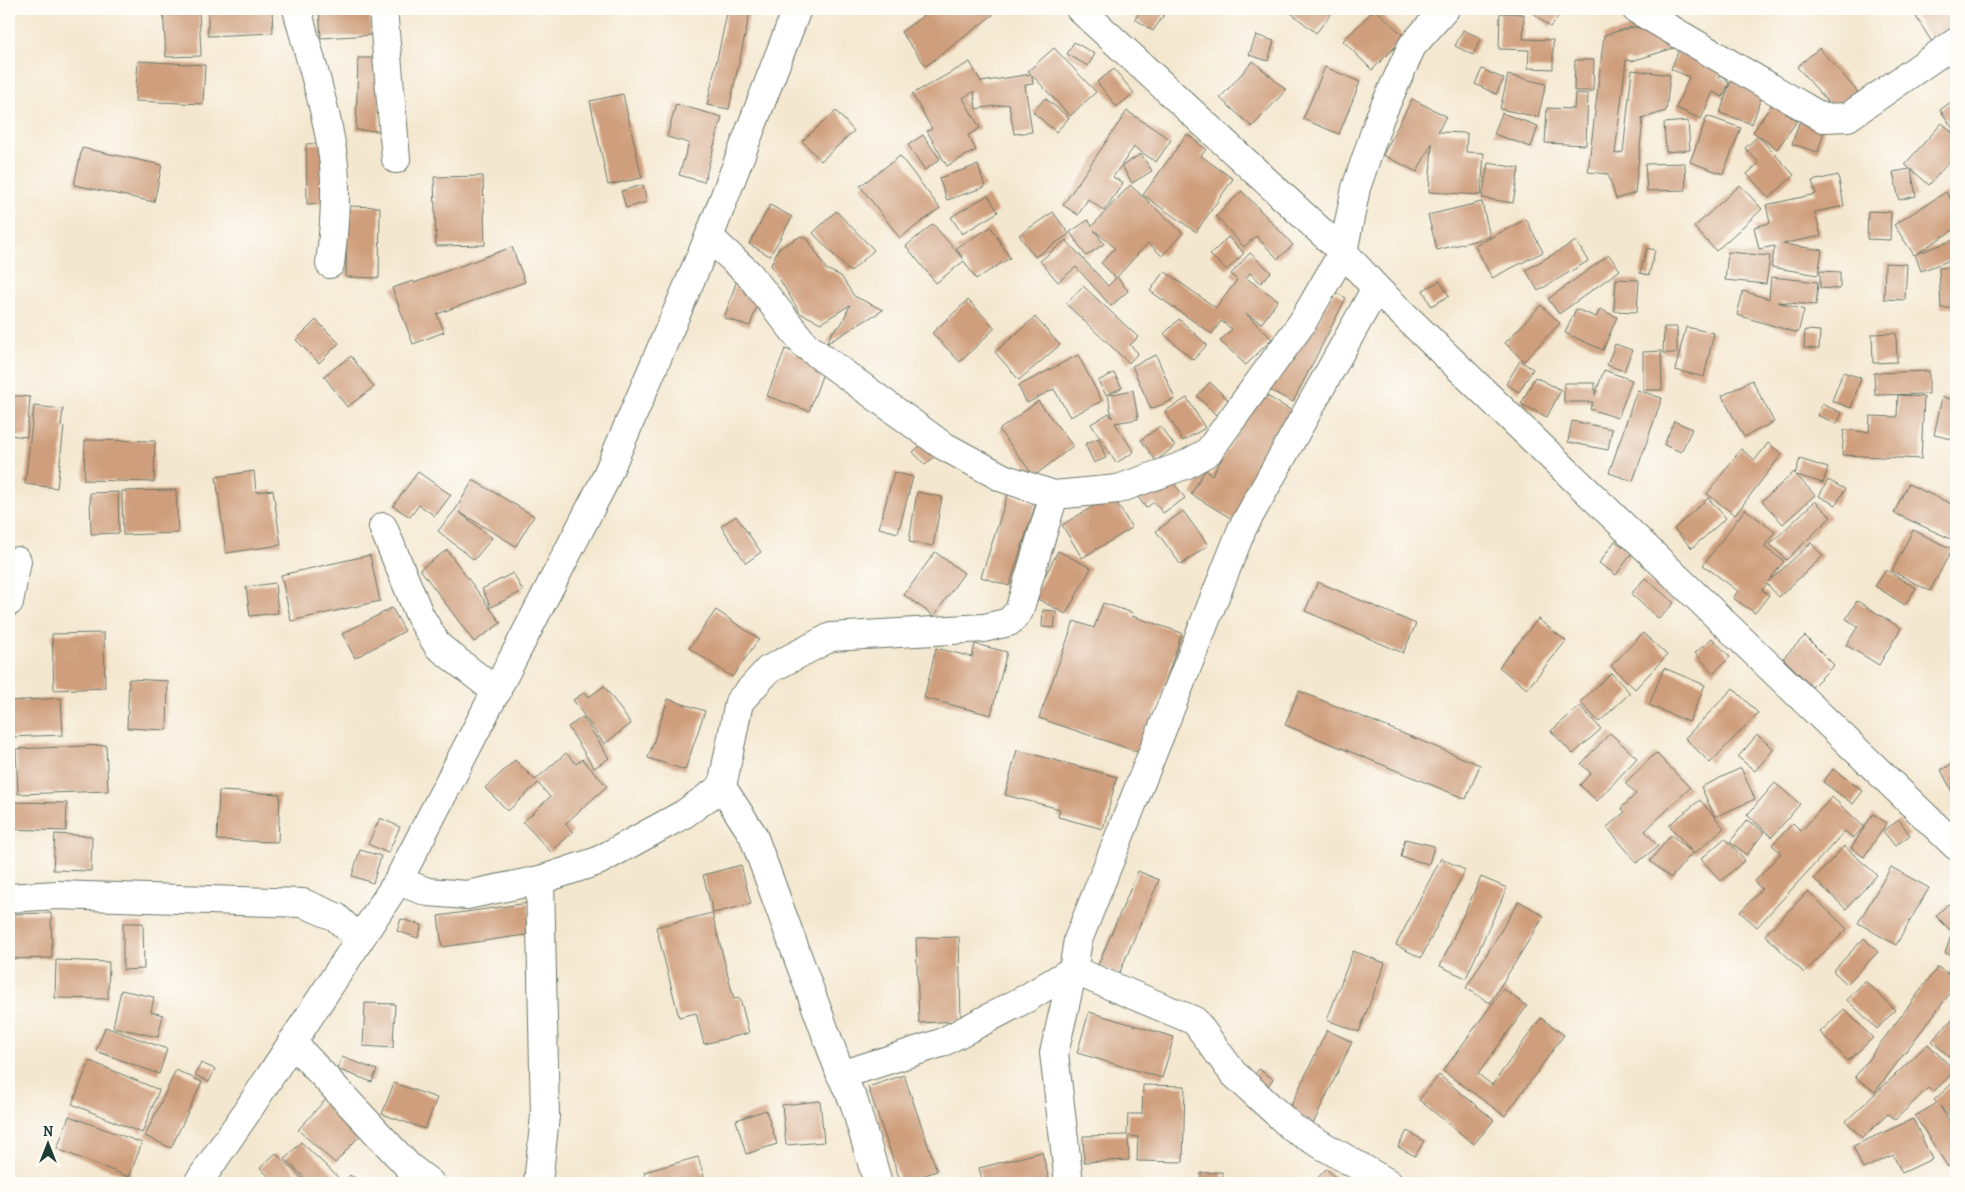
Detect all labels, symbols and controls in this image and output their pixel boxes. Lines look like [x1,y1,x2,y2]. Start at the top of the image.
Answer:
north arrow [22,1120,72,1170]
text: N [43,1122,53,1141]

